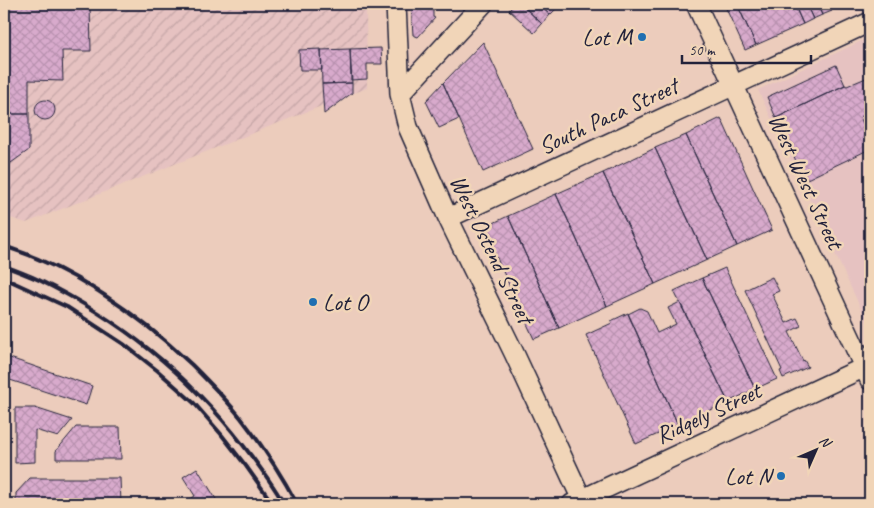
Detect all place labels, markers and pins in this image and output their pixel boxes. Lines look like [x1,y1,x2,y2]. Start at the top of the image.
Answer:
place label: Lot M [582,22,634,52]
marker: Lot M [636,31,648,43]
place label: Lot O [323,287,370,317]
marker: Lot O [307,296,319,308]
place label: Lot N [725,461,774,491]
marker: Lot N [775,470,787,482]

